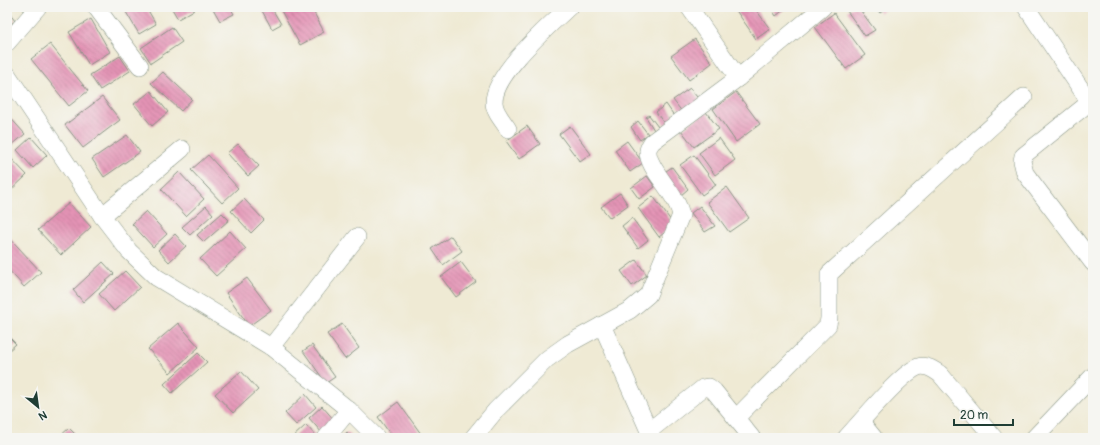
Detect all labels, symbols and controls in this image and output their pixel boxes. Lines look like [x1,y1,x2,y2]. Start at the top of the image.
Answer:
north arrow [18,387,58,427]
scale bar [954,401,1013,427]
text: N [36,408,49,423]
text: 20 m [960,408,989,423]

